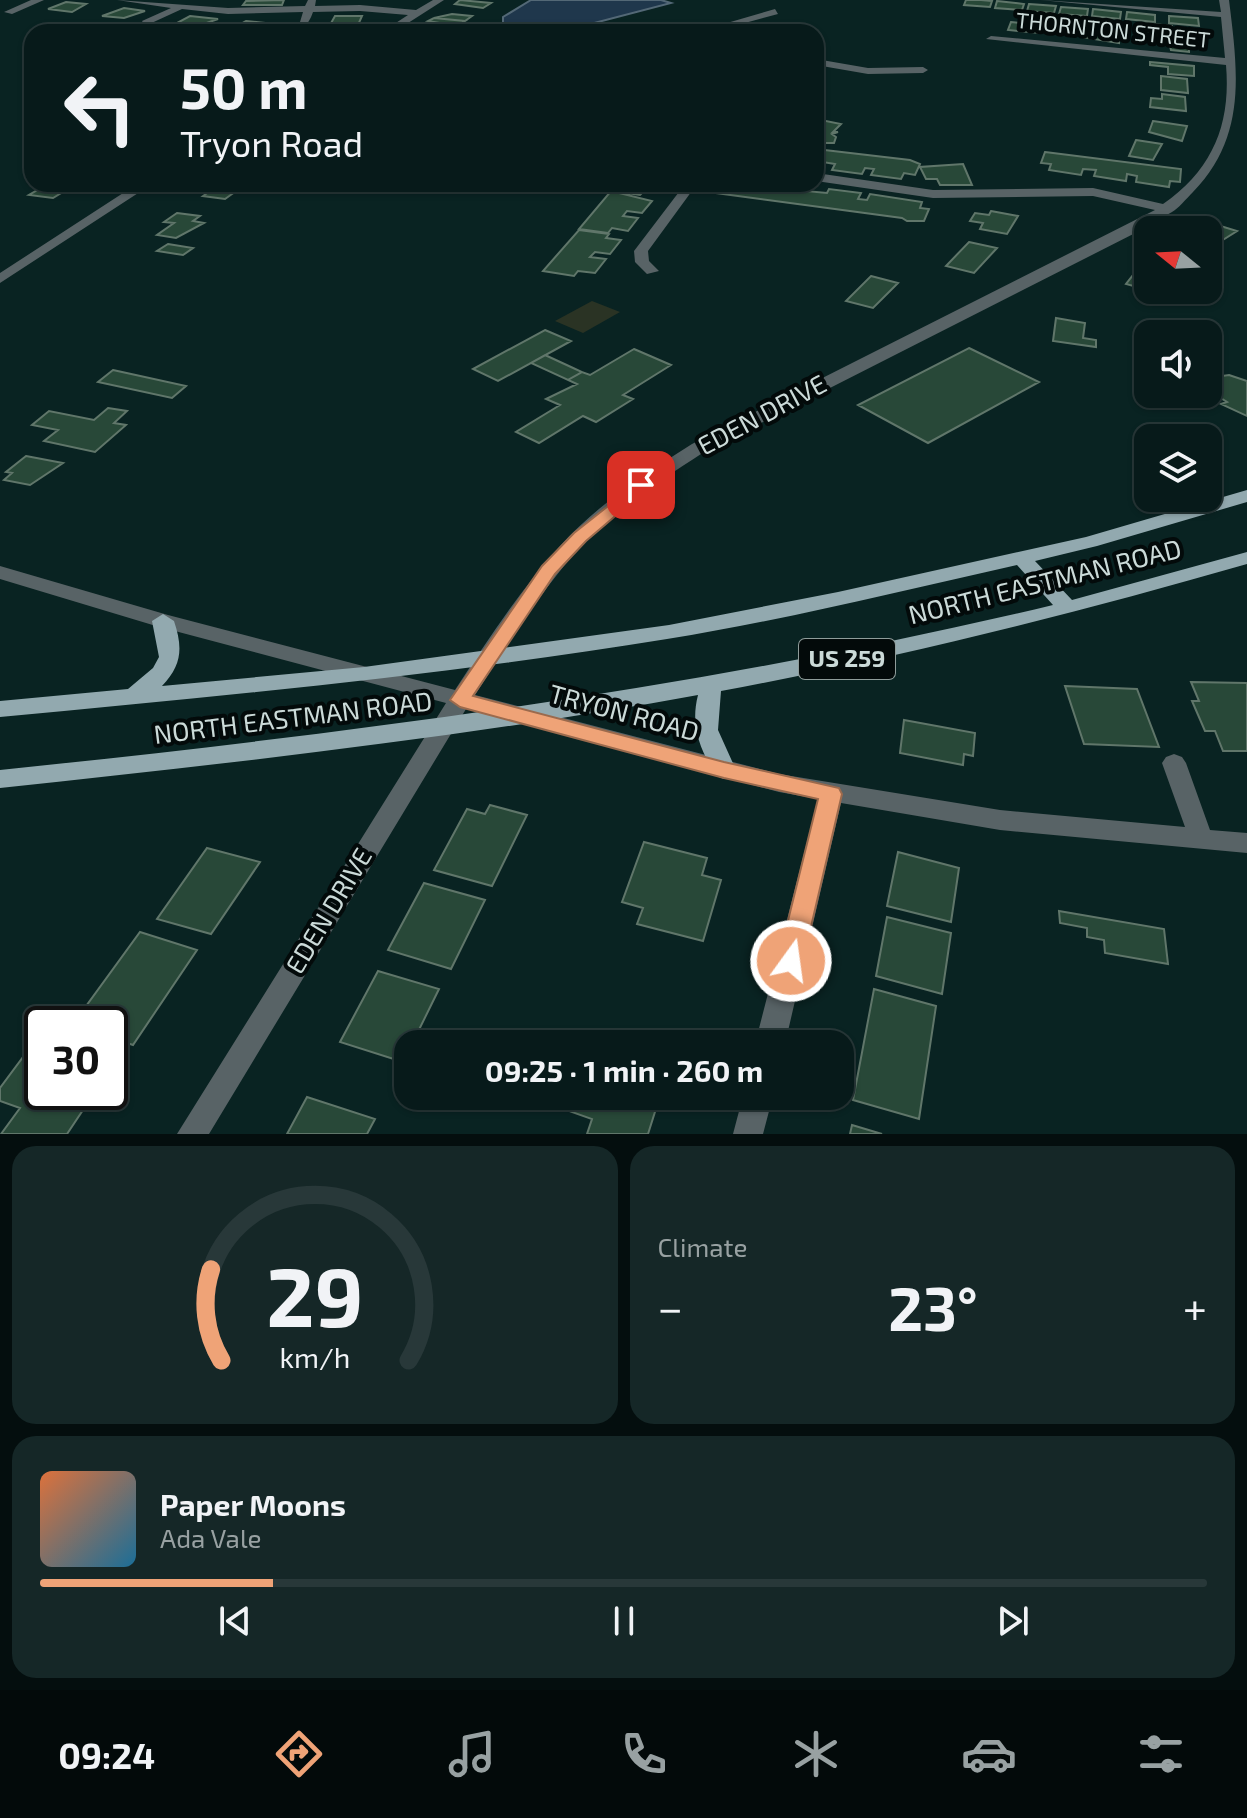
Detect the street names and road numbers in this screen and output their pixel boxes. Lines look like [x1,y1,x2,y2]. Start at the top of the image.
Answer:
street label: THORNTON STREET [1015,6,1212,52]
street label: EDEN DRIVE [692,367,831,460]
street label: NORTH EASTMAN ROAD [905,532,1184,629]
road number: US 259 [799,639,895,679]
street label: TRYON ROAD [546,677,703,746]
street label: NORTH EASTMAN ROAD [152,684,434,749]
street label: EDEN DRIVE [278,842,377,979]

